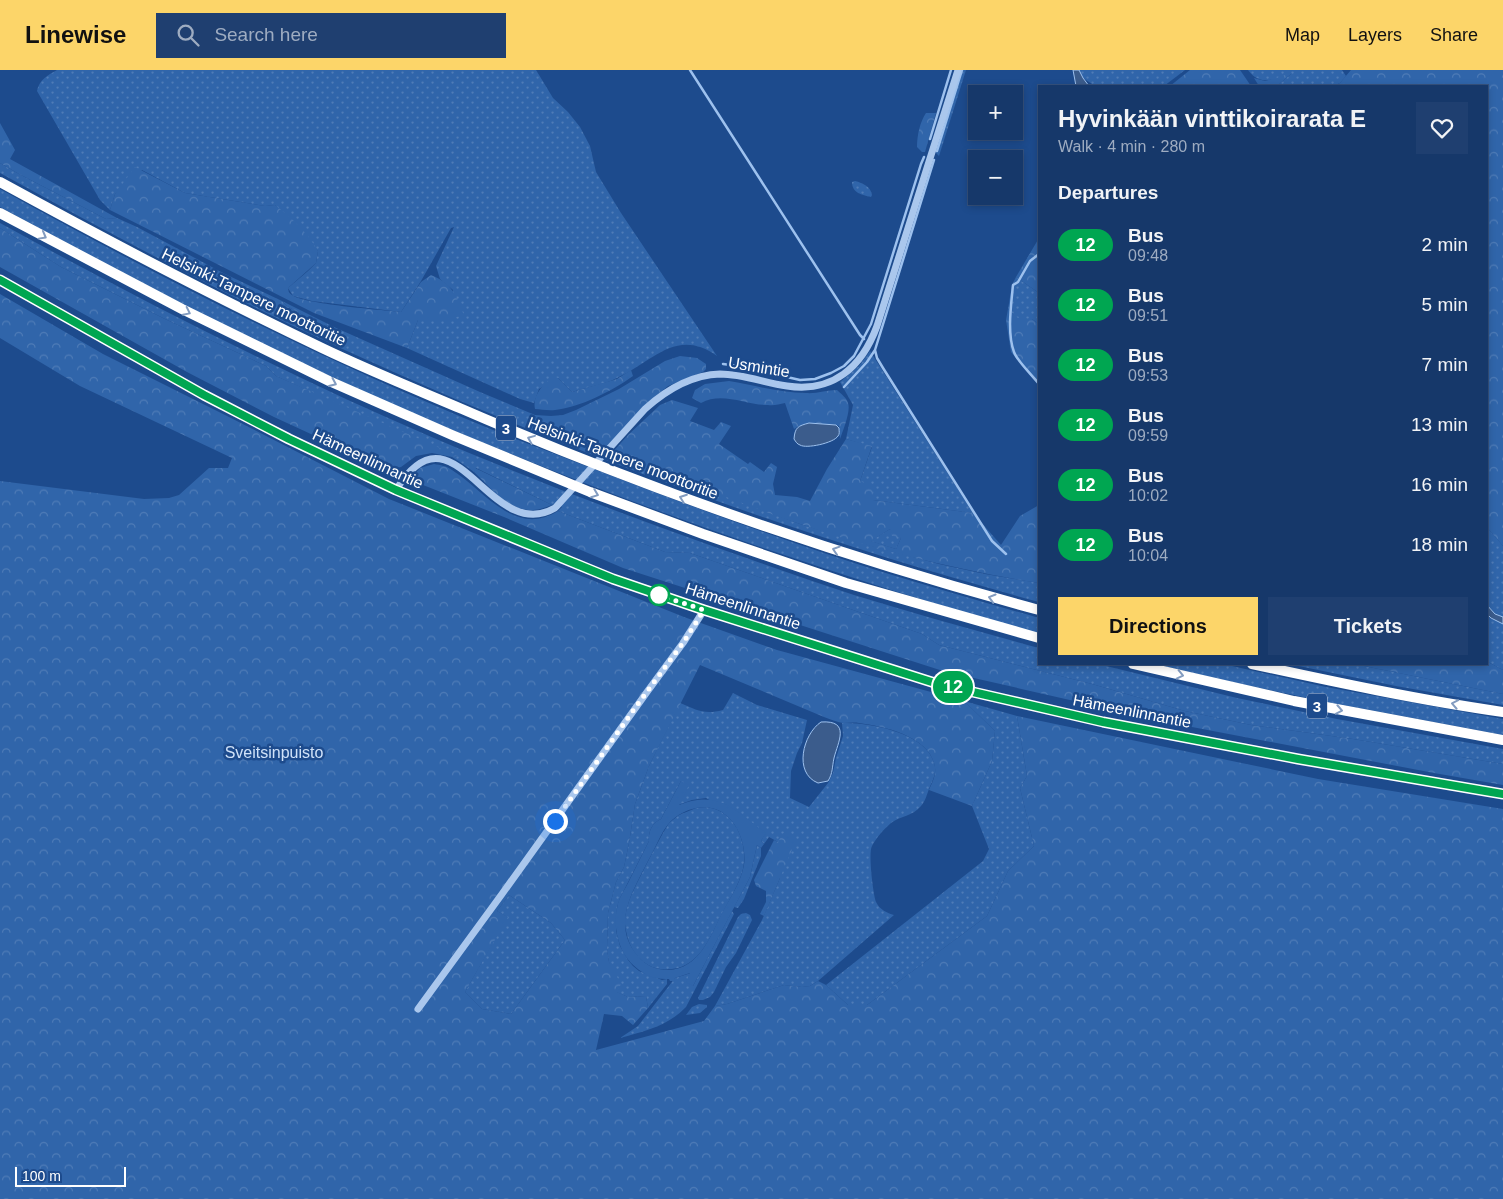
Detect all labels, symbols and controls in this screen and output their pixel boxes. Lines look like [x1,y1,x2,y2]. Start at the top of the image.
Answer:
search box [156,13,506,58]
text: Linewise [25,21,126,48]
icon: search [174,21,202,49]
text: Search here [214,24,318,45]
text: Map [1285,25,1320,45]
text: Layers [1348,25,1402,45]
text: Share [1430,25,1478,45]
map controls [968,85,1023,205]
button: + [968,85,1023,140]
button: heart [1416,102,1468,154]
text: Hyvinkään vinttikoirarata E [1058,105,1366,132]
text: Walk · 4 min · 280 m [1058,138,1205,155]
button: − [968,150,1023,205]
text: Departures [1058,182,1158,203]
text: Bus [1128,225,1164,246]
one-way arrow [37,230,46,240]
text: 2 min [1422,234,1468,255]
text: 12 [1075,235,1096,255]
street label: Helsinki-Tampere moottoritie [159,245,349,349]
text: 09:48 [1128,247,1168,264]
text: Bus [1128,285,1164,306]
text: 5 min [1422,294,1468,315]
text: 12 [1075,295,1096,315]
one-way arrow [182,306,191,316]
text: 09:51 [1128,307,1168,324]
text: Bus [1128,345,1164,366]
street label: Usmintie [727,354,791,380]
text: 7 min [1422,354,1468,375]
text: 12 [1075,355,1096,375]
text: 09:53 [1128,367,1168,384]
one-way arrow [328,376,337,387]
text: Bus [1128,405,1164,426]
street label: Helsinki-Tampere moottoritie [525,414,721,502]
text: 13 min [1411,414,1468,435]
text: 12 [1075,415,1096,435]
road number: 3 [496,416,516,440]
street label: Hämeenlinnantie [310,426,426,492]
text: 09:59 [1128,427,1168,444]
one-way arrow [527,435,536,445]
text: Bus [1128,465,1164,486]
text: 16 min [1411,474,1468,495]
text: 12 [1075,475,1096,495]
text: 10:02 [1128,487,1168,504]
one-way arrow [591,488,599,498]
one-way arrow [679,494,687,504]
text: Bus [1128,525,1164,546]
text: 18 min [1411,534,1468,555]
text: 12 [1075,535,1096,555]
one-way arrow [833,545,841,555]
text: 10:04 [1128,547,1168,564]
street label: Hämeenlinnantie [683,579,803,633]
unlabelled marker [648,584,670,606]
one-way arrow [988,593,996,603]
button: Directions [1058,597,1258,655]
button: Tickets [1268,597,1468,655]
one-way arrow [1176,669,1185,680]
line badge: 12 [930,671,976,703]
text: 12 [943,677,963,697]
street label: Hämeenlinnantie [1071,691,1193,731]
road number: 3 [1307,694,1327,718]
one-way arrow [1450,700,1459,710]
one-way arrow [1335,704,1343,714]
park label: Sveitsinpuisto [225,744,323,761]
your location [543,809,568,834]
scale bar [15,1164,126,1187]
text: 100 m [22,1168,61,1184]

